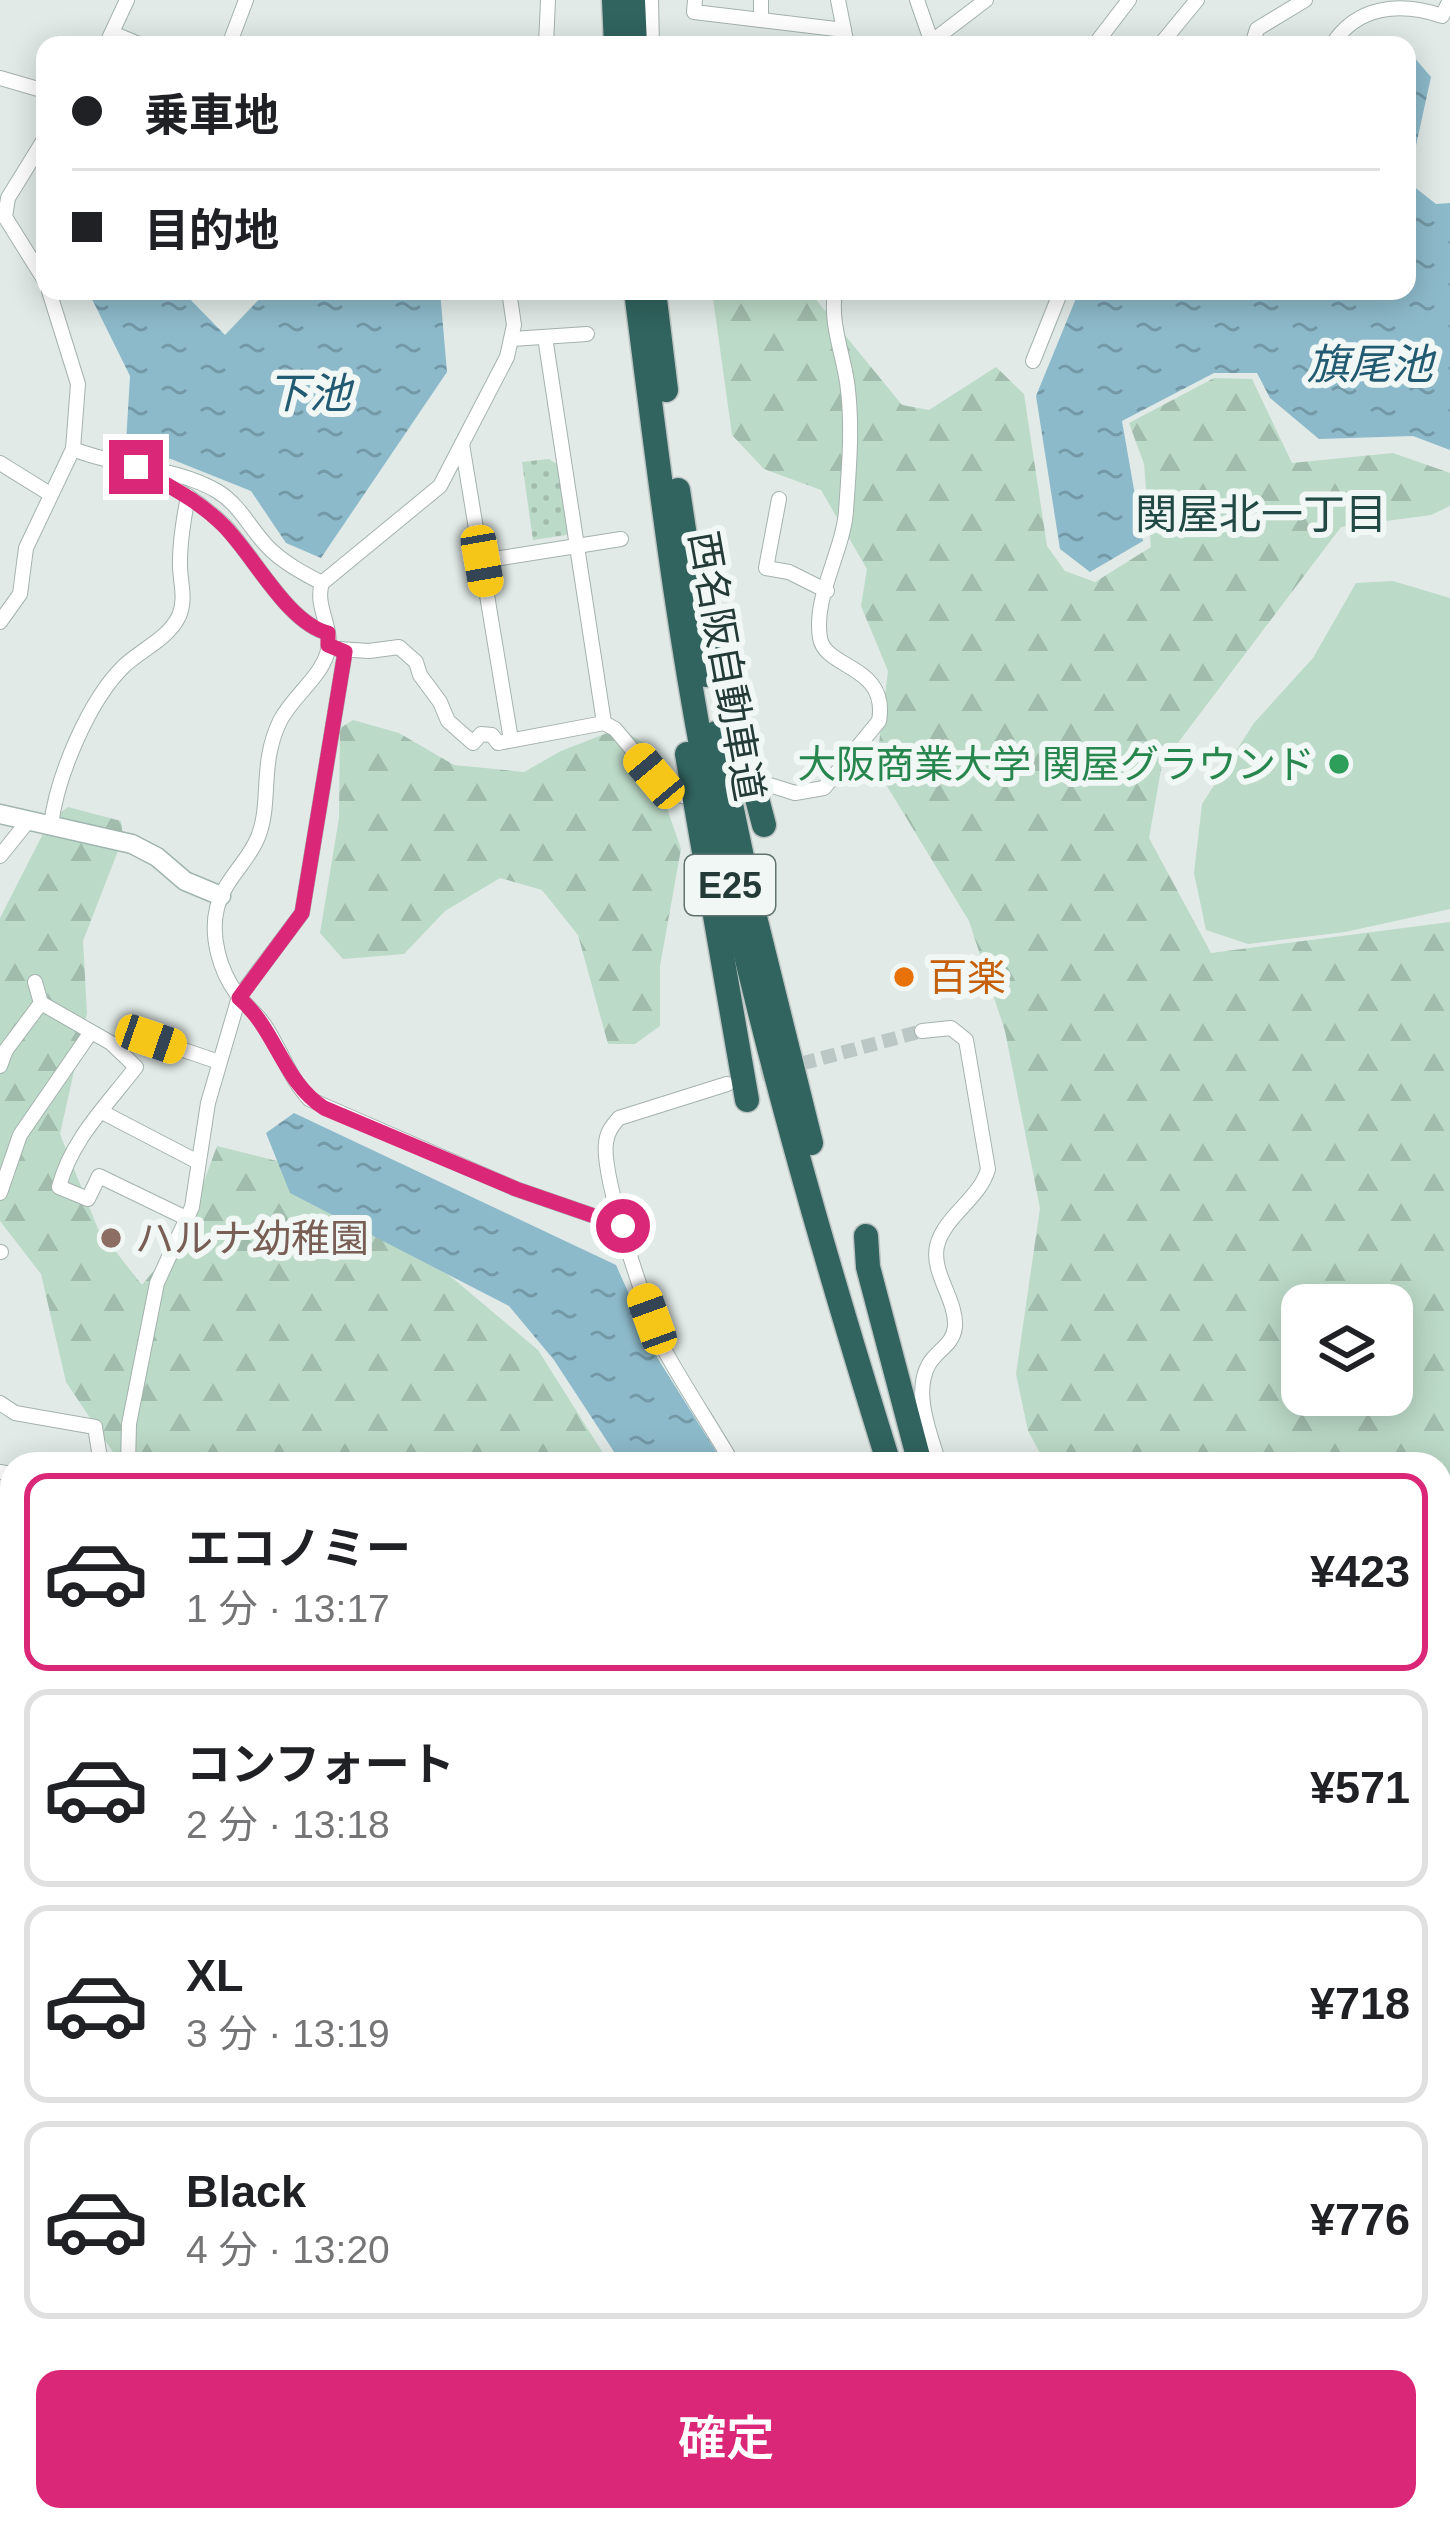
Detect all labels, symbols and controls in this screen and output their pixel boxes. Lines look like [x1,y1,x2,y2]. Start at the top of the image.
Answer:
text: 乗車地 [144,90,279,141]
text: 目的地 [144,205,279,256]
water label: 旗尾池 [1307,341,1437,388]
water label: 下池 [267,370,355,417]
route end [109,440,163,494]
district label: 関屋北一丁目 [1135,491,1387,538]
car [458,522,506,600]
street label: 西名阪自動車道 [682,528,771,804]
car [617,737,691,815]
place label: 大阪商業大学 関屋グラウンド [797,743,1315,786]
marker: 大阪商業大学 関屋グラウンド [1326,751,1352,777]
road number: E25 [685,855,775,915]
place label: 百楽 [928,956,1006,999]
marker: 百楽 [891,964,917,990]
car [111,1010,191,1068]
route start [596,1199,650,1253]
place label: ハルナ幼稚園 [135,1217,369,1260]
marker: ハルナ幼稚園 [98,1225,124,1251]
car [623,1279,681,1359]
map controls [1281,1284,1413,1416]
button: layers [1281,1284,1413,1416]
icon: car [42,1518,150,1626]
text: エコノミー [186,1523,411,1574]
text: ¥423 [1310,1546,1410,1597]
text: 1 分 · 13:17 [186,1587,390,1630]
icon: car [42,1734,150,1842]
text: コンフォート [186,1739,455,1790]
text: ¥571 [1310,1762,1410,1813]
text: 2 分 · 13:18 [186,1803,390,1846]
icon: car [42,1950,150,2058]
text: XL [186,1950,244,2001]
text: ¥718 [1310,1978,1410,2029]
text: 3 分 · 13:19 [186,2012,390,2055]
icon: car [42,2166,150,2274]
text: Black [186,2166,306,2217]
text: ¥776 [1310,2194,1410,2245]
text: 4 分 · 13:20 [186,2228,390,2271]
button: 確定 [36,2370,1416,2508]

